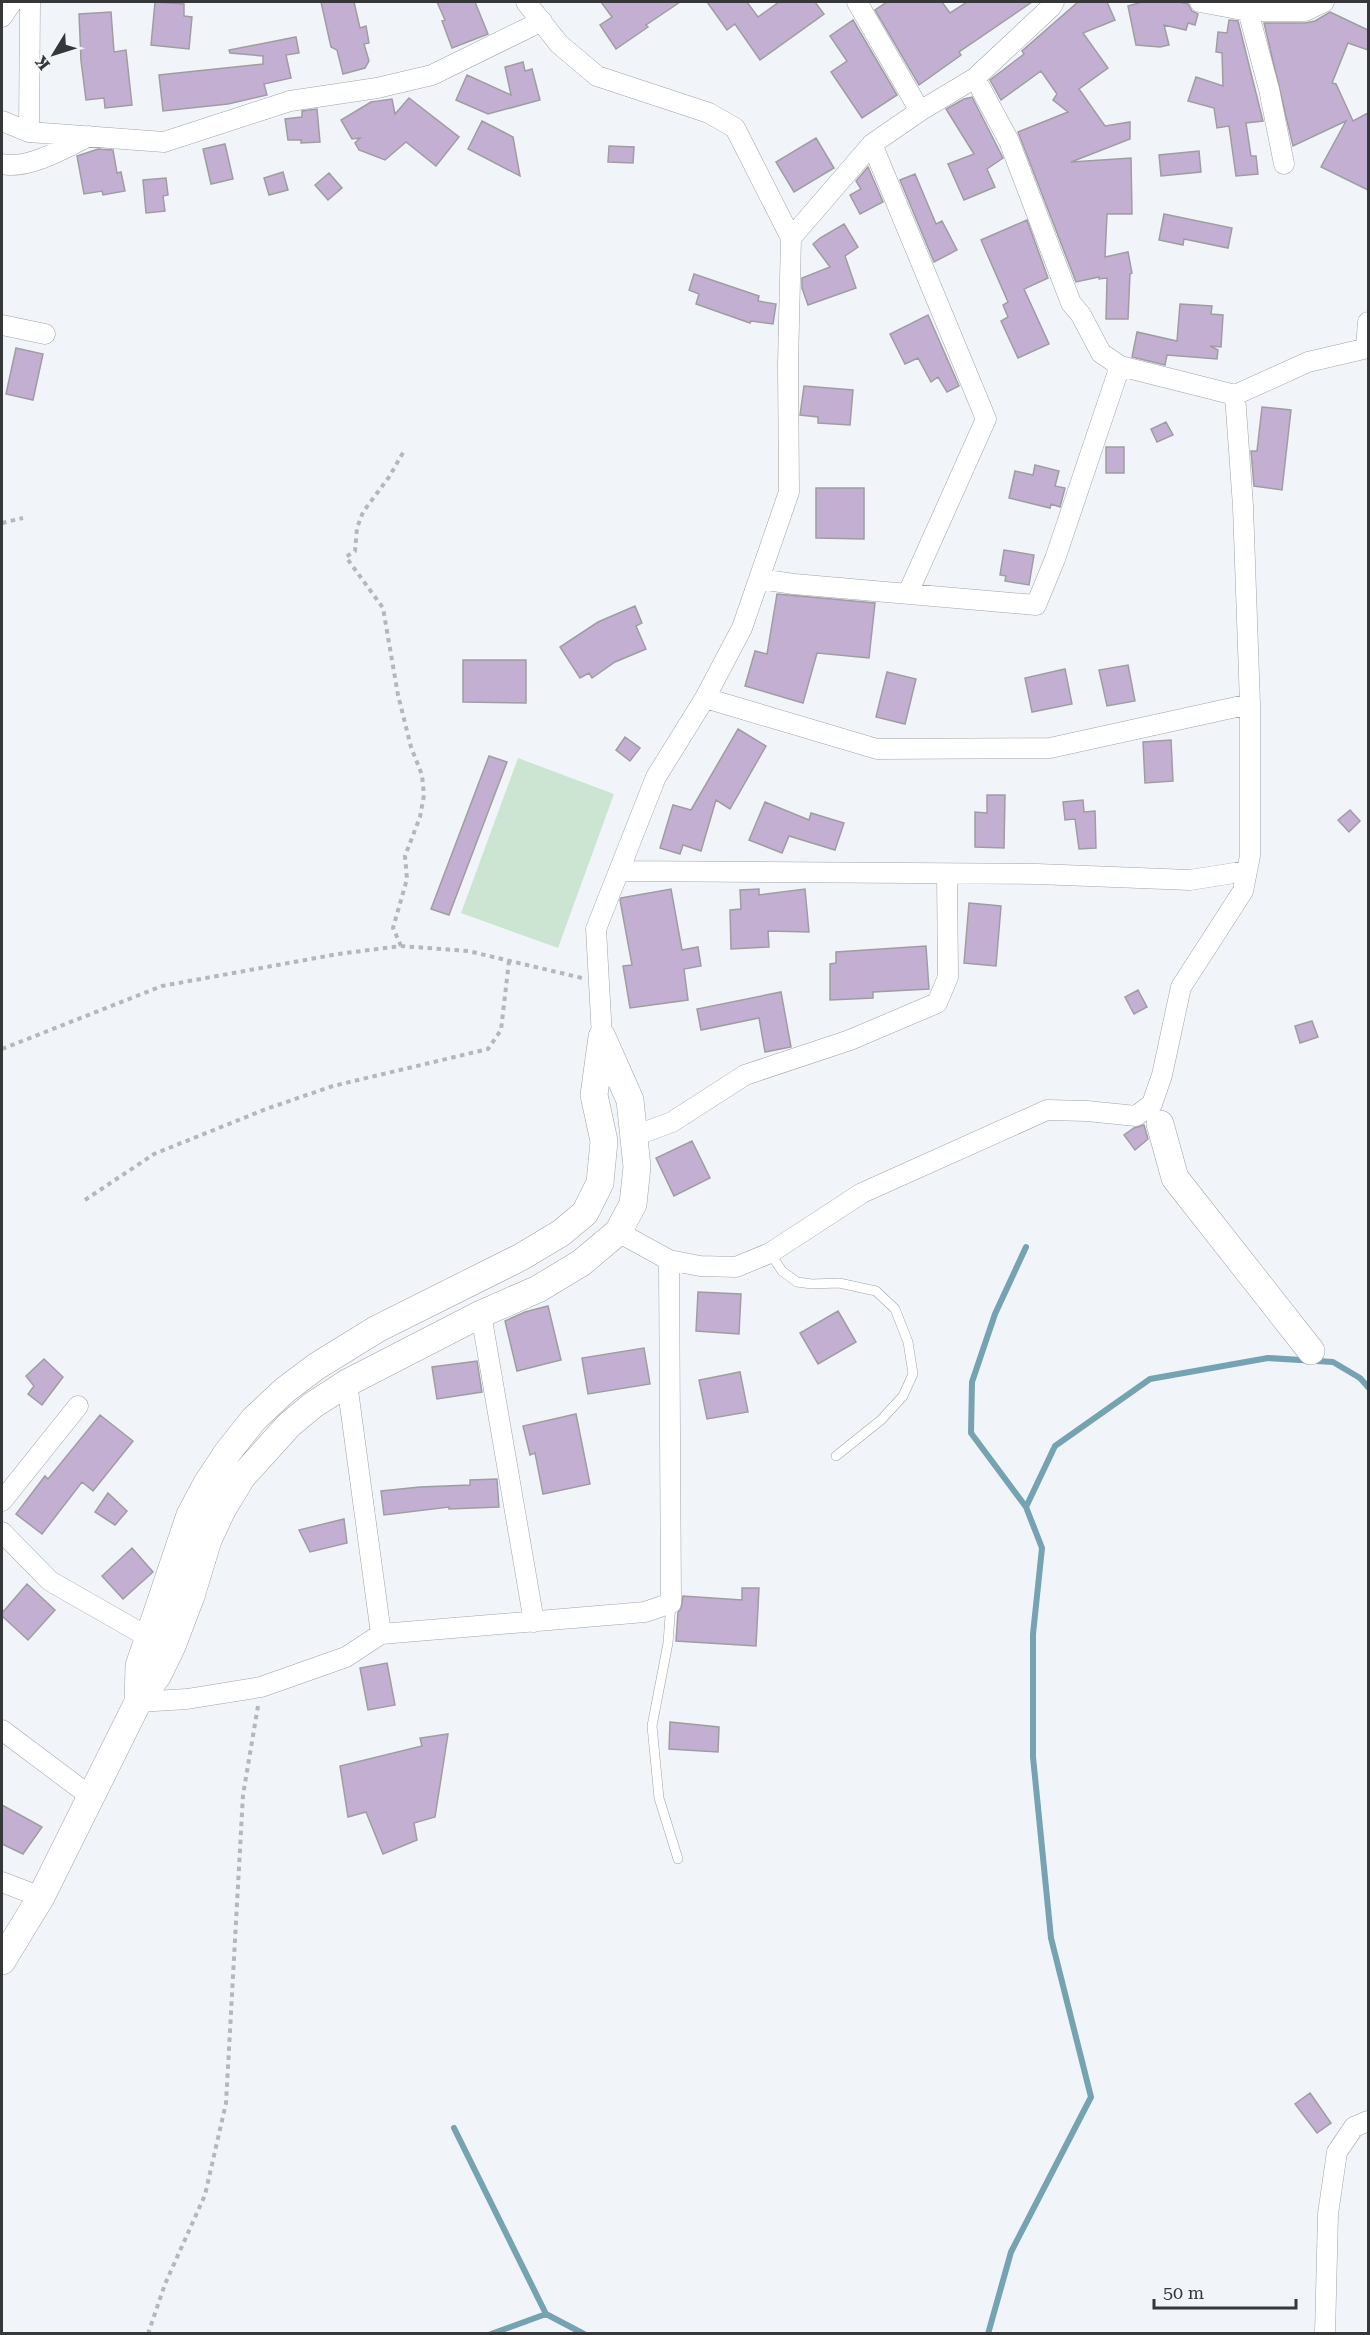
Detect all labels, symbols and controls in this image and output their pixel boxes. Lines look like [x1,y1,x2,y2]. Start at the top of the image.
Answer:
north arrow [24,24,84,84]
text: K [31,52,54,74]
scale bar [1154,2272,1296,2310]
text: 50 m [1163,2282,1204,2303]

